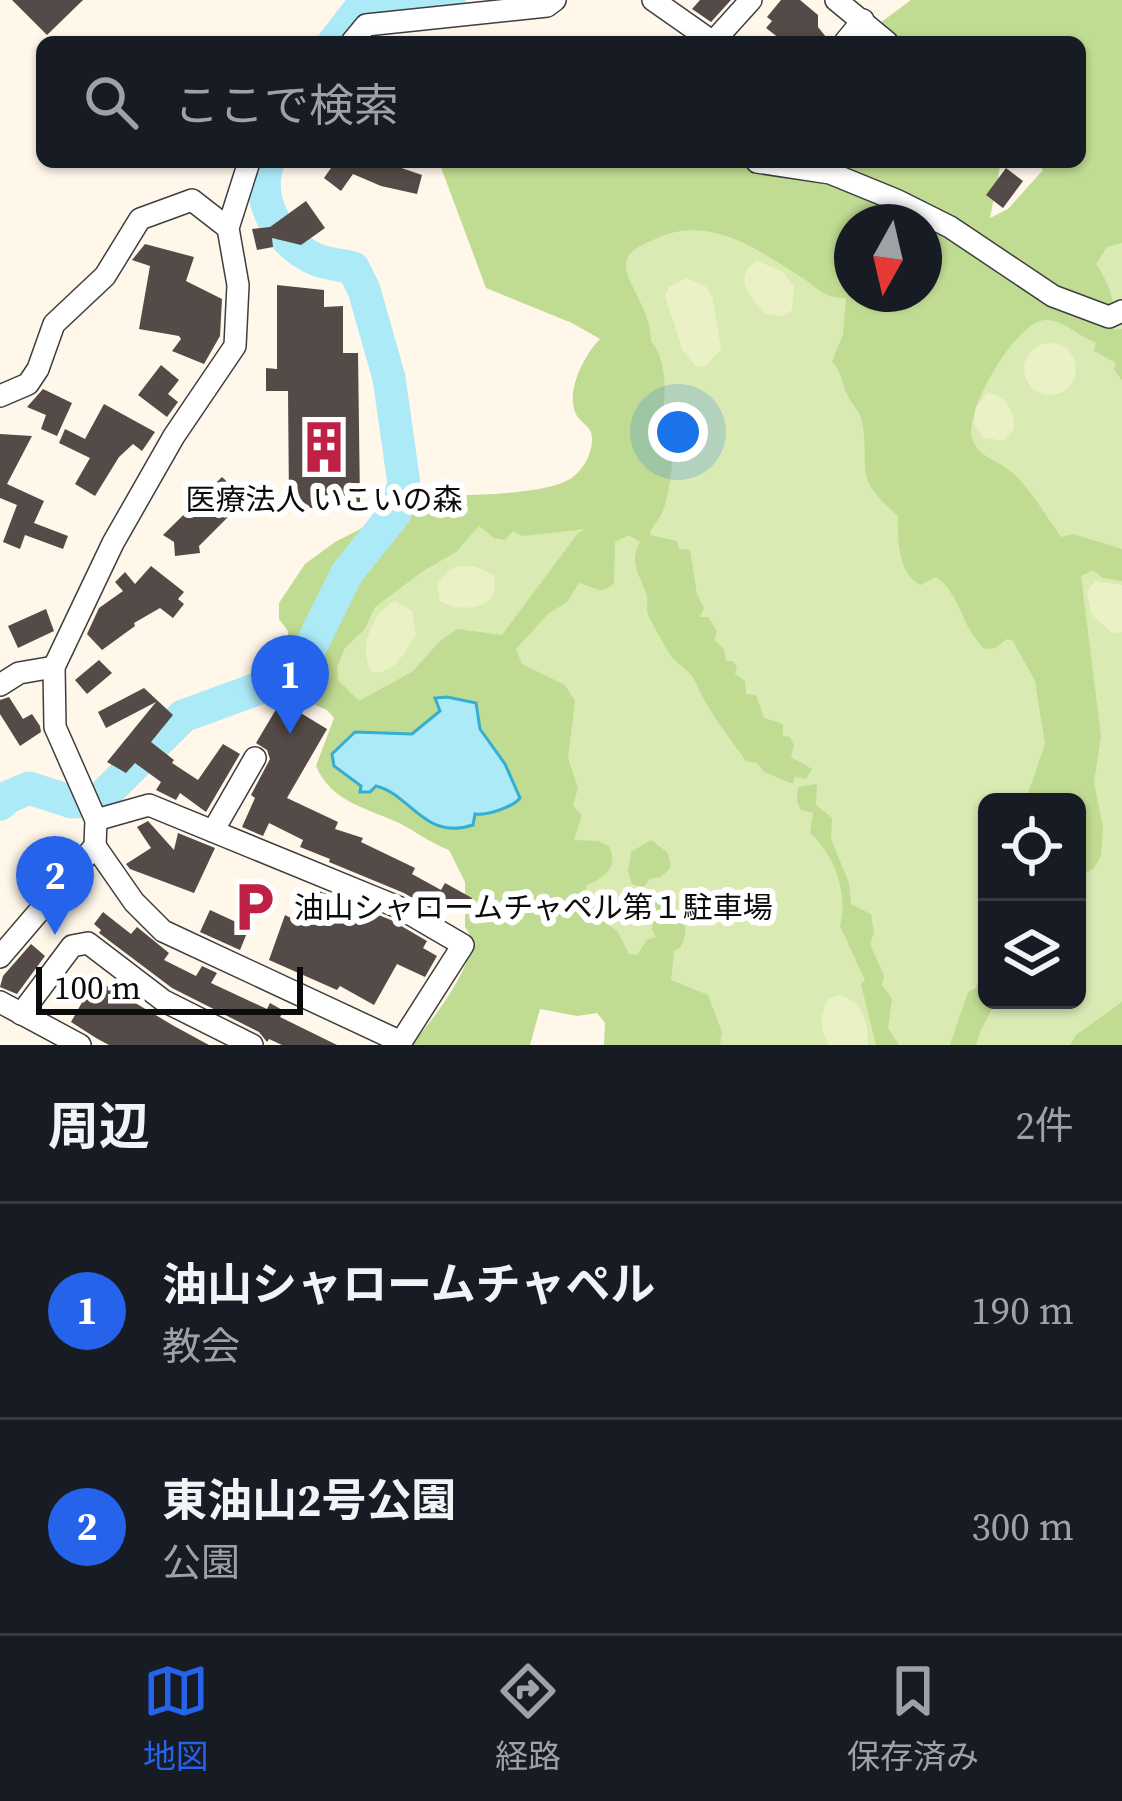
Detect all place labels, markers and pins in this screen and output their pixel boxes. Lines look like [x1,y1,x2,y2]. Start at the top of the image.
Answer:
building icon: 医療法人 いこいの森 [295,418,353,476]
place label: 医療法人 いこいの森 [186,479,463,520]
pin: 1 [251,635,329,734]
pin: 2 [16,836,94,935]
parking icon: 油山シャロームチャペル第１駐車場 [225,878,283,936]
place label: 油山シャロームチャペル第１駐車場 [294,887,773,928]

